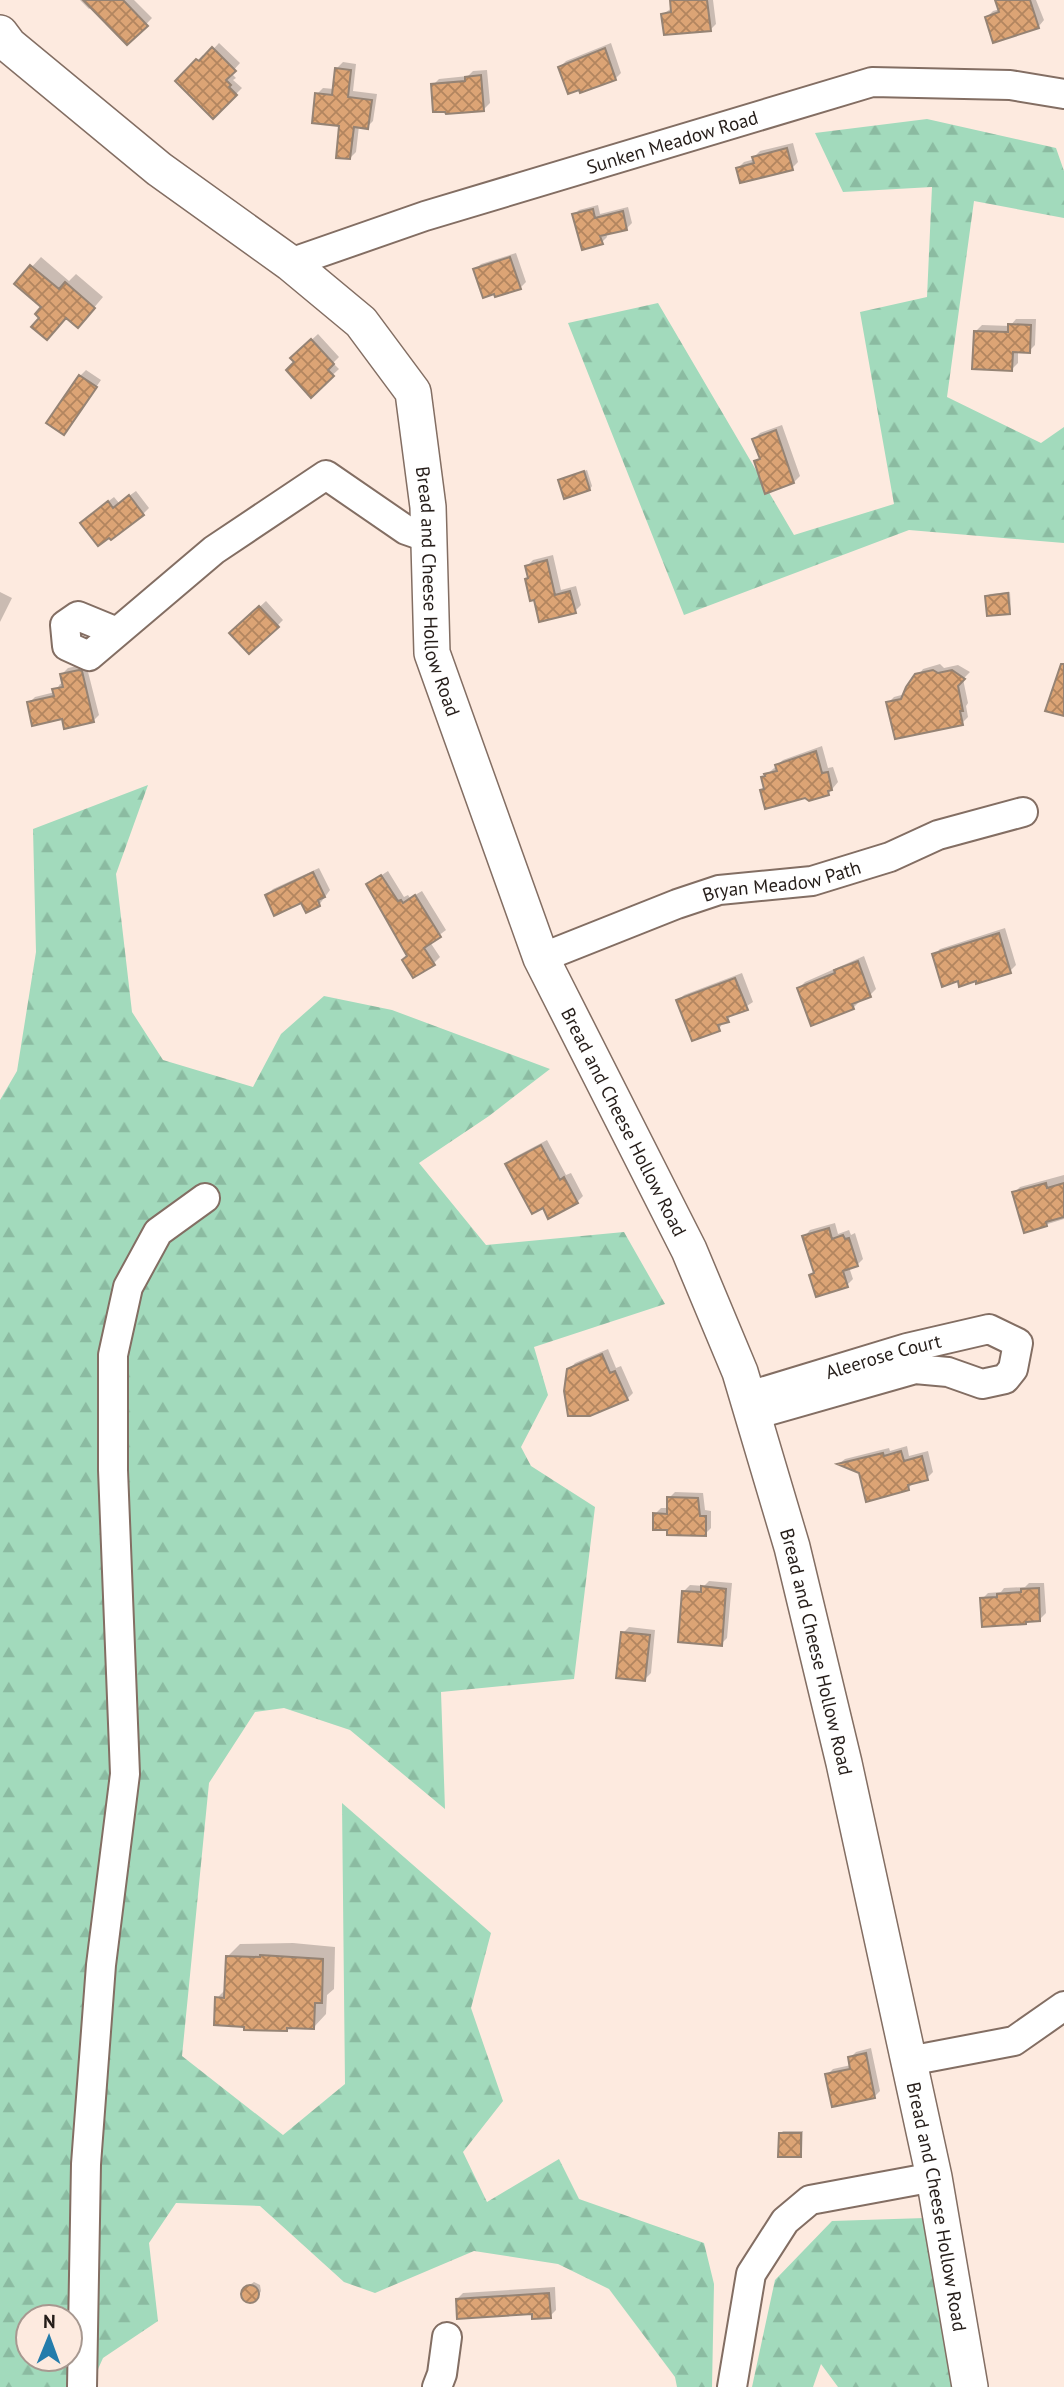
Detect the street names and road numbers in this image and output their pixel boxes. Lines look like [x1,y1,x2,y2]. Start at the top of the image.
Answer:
street label: Sunken Meadow Road [584,105,761,179]
street label: Bread and Cheese Hollow Road [411,465,466,719]
street label: Bryan Meadow Path [699,855,864,907]
street label: Bread and Cheese Hollow Road [556,1004,692,1240]
street label: Aleerose Court [822,1328,944,1384]
street label: Bread and Cheese Hollow Road [775,1525,858,1777]
street label: Bread and Cheese Hollow Road [902,2080,972,2333]

